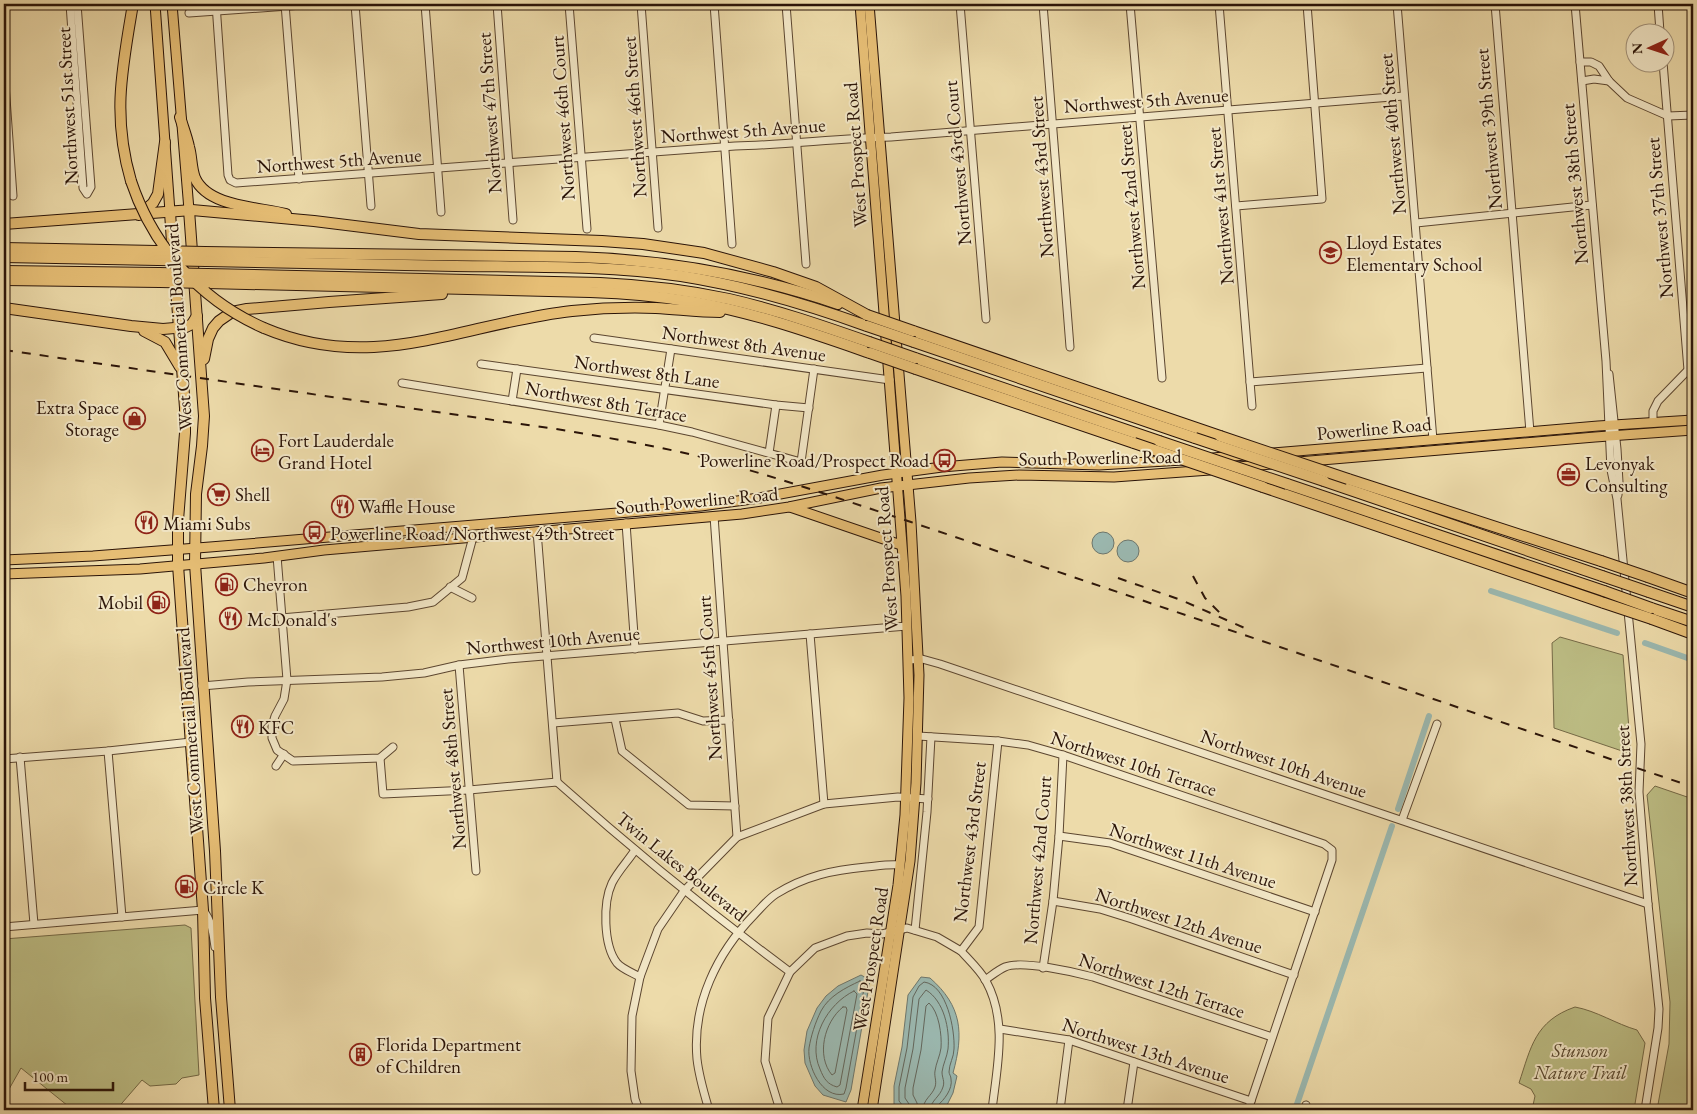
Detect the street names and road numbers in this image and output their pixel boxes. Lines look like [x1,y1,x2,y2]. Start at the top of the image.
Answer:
street label: Northwest 51st Street [51,26,84,185]
street label: Northwest 47th Street [471,32,508,194]
street label: Northwest 46th Court [544,35,581,201]
street label: Northwest 46th Street [616,36,653,198]
street label: Northwest 39th Street [1469,47,1508,210]
street label: Northwest 40th Street [1373,52,1412,215]
street label: Northwest 43rd Court [938,80,977,246]
street label: West Prospect Road [838,81,873,228]
street label: Northwest 5th Avenue [1063,82,1229,119]
street label: Northwest 43rd Street [1023,95,1060,258]
street label: Northwest 38th Street [1555,102,1594,265]
street label: Northwest 5th Avenue [660,112,826,149]
street label: Northwest 42nd Street [1112,123,1151,290]
street label: Northwest 41st Street [1201,126,1240,286]
street label: Northwest 37th Street [1640,136,1679,299]
street label: Northwest 5th Avenue [256,142,422,179]
street label: West Commercial Boulevard [159,222,198,431]
street label: Northwest 8th Avenue [660,320,827,367]
street label: Northwest 8th Lane [573,349,721,394]
street label: Northwest 8th Terrace [523,375,689,428]
street label: Powerline Road [1316,411,1433,446]
street label: South Powerline Road [1018,444,1182,471]
street label: South Powerline Road [615,481,780,520]
street label: West Prospect Road [869,485,904,632]
street label: Northwest 45th Court [691,595,728,761]
street label: Northwest 10th Avenue [465,620,641,661]
street label: West Commercial Boulevard [170,626,209,835]
street label: Northwest 48th Street [433,687,472,850]
street label: Northwest 10th Avenue [1197,723,1370,804]
street label: Northwest 10th Terrace [1048,725,1220,802]
street label: Northwest 38th Street [1610,725,1643,887]
street label: Northwest 43rd Street [947,760,992,924]
street label: Northwest 42nd Court [1018,775,1057,945]
street label: Twin Lakes Boulevard [611,806,753,927]
street label: Northwest 11th Avenue [1106,817,1280,894]
street label: Northwest 12th Avenue [1092,882,1266,959]
street label: West Prospect Road [847,885,894,1033]
street label: Northwest 12th Terrace [1076,947,1248,1024]
street label: Northwest 13th Avenue [1059,1012,1233,1089]

